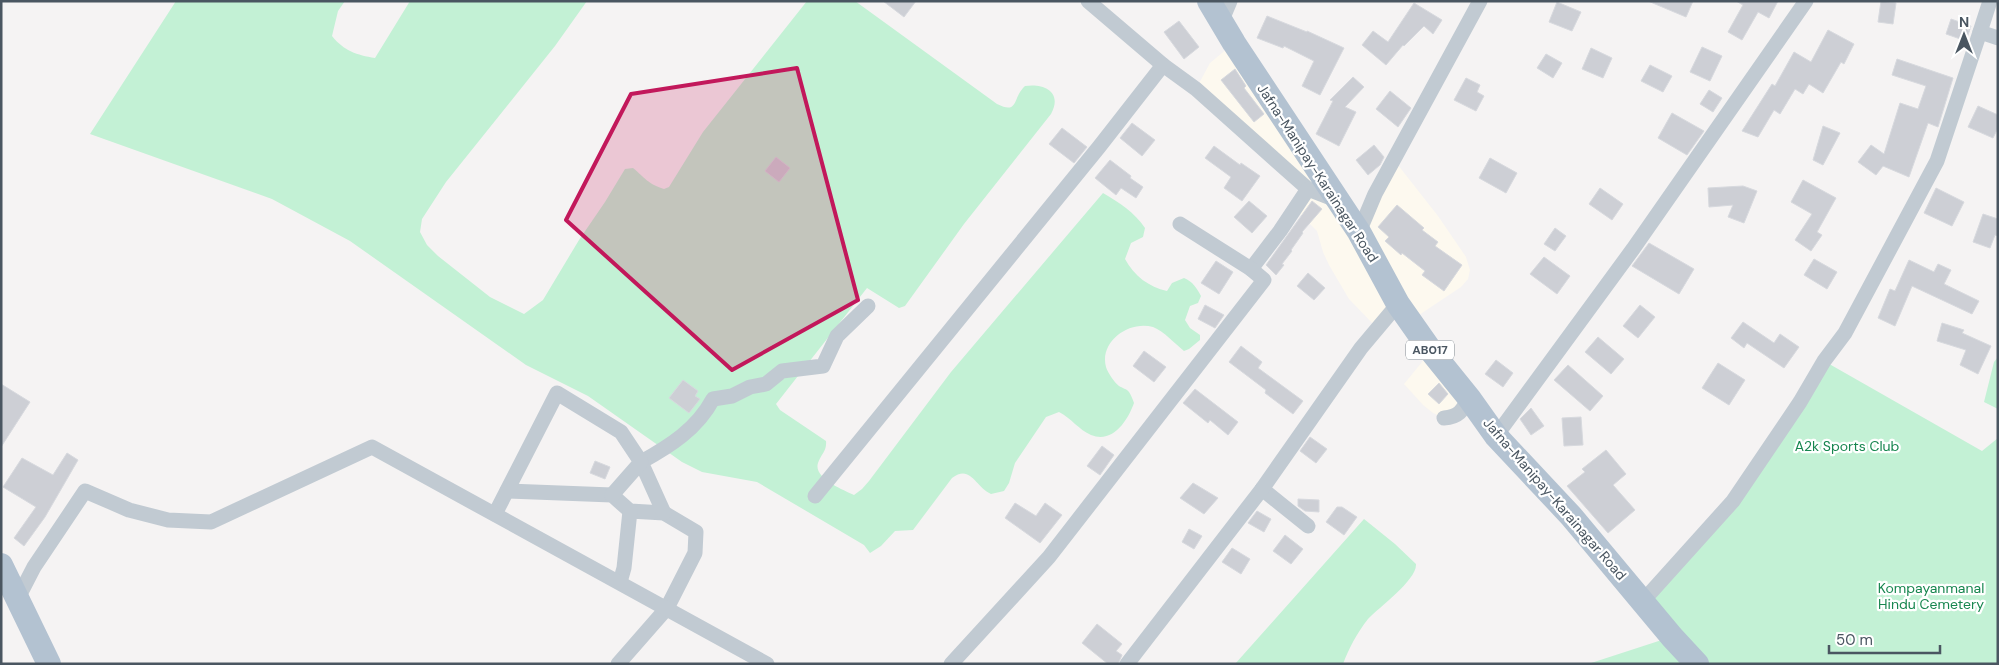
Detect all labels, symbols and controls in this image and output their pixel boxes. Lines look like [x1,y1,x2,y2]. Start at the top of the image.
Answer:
north arrow [1939,10,1989,60]
text: N [1959,13,1969,31]
street label: Jafna-Manipay-Karainagar Road [1253,80,1383,266]
road number: AB017 [1406,340,1454,360]
street label: Jafna-Manipay-Karainagar Road [1480,414,1630,584]
park label: A2k Sports Club [1795,437,1900,455]
park label: Kompayanmanal Hindu Cemetery [1878,579,1984,613]
scale bar [1829,622,1940,654]
text: 50 m [1836,630,1873,650]

